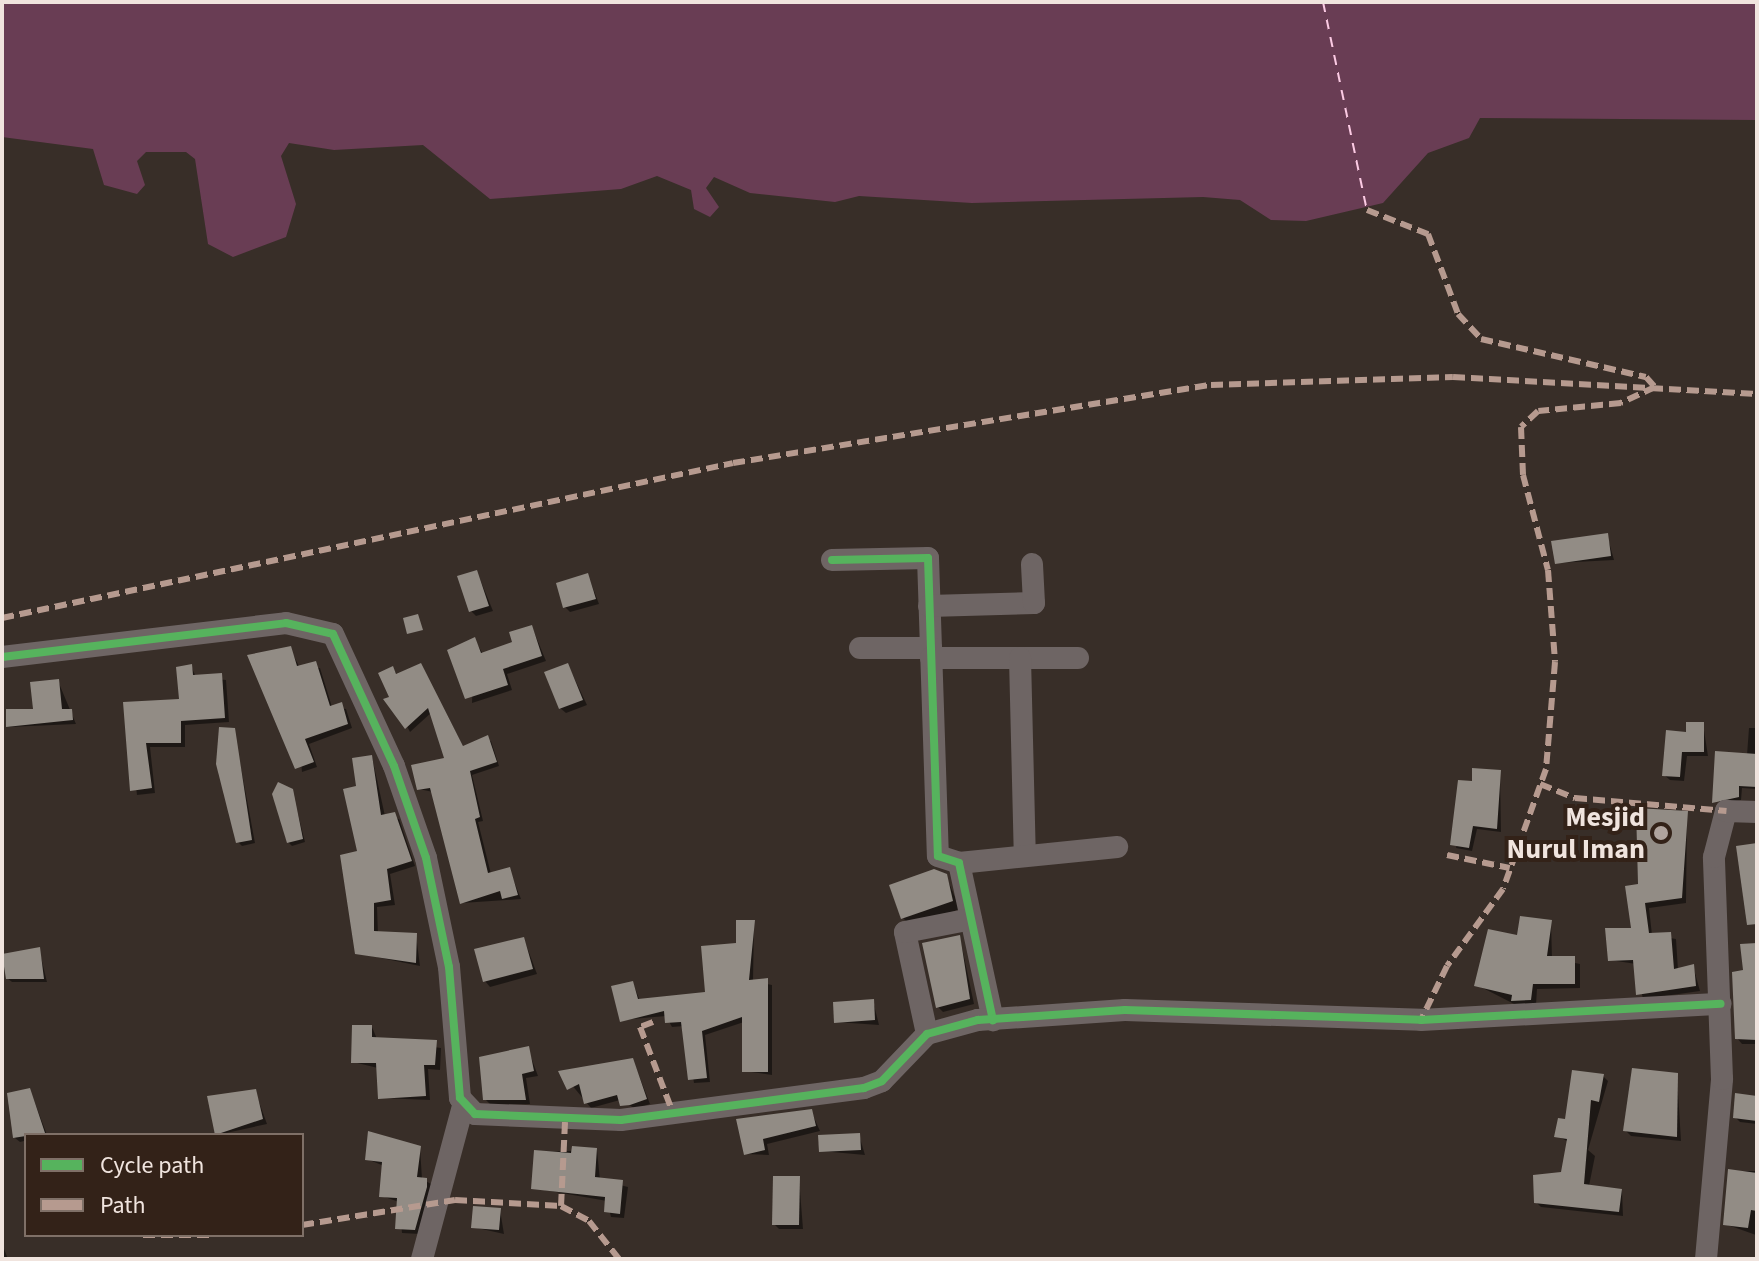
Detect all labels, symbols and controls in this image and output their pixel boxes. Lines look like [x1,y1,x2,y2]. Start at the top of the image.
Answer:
place label: Mesjid Nurul Iman [1507,800,1645,866]
marker: Mesjid Nurul Iman [1652,824,1670,842]
legend [24,1133,304,1237]
text: Cycle path [100,1148,204,1183]
text: Path [100,1188,146,1223]

